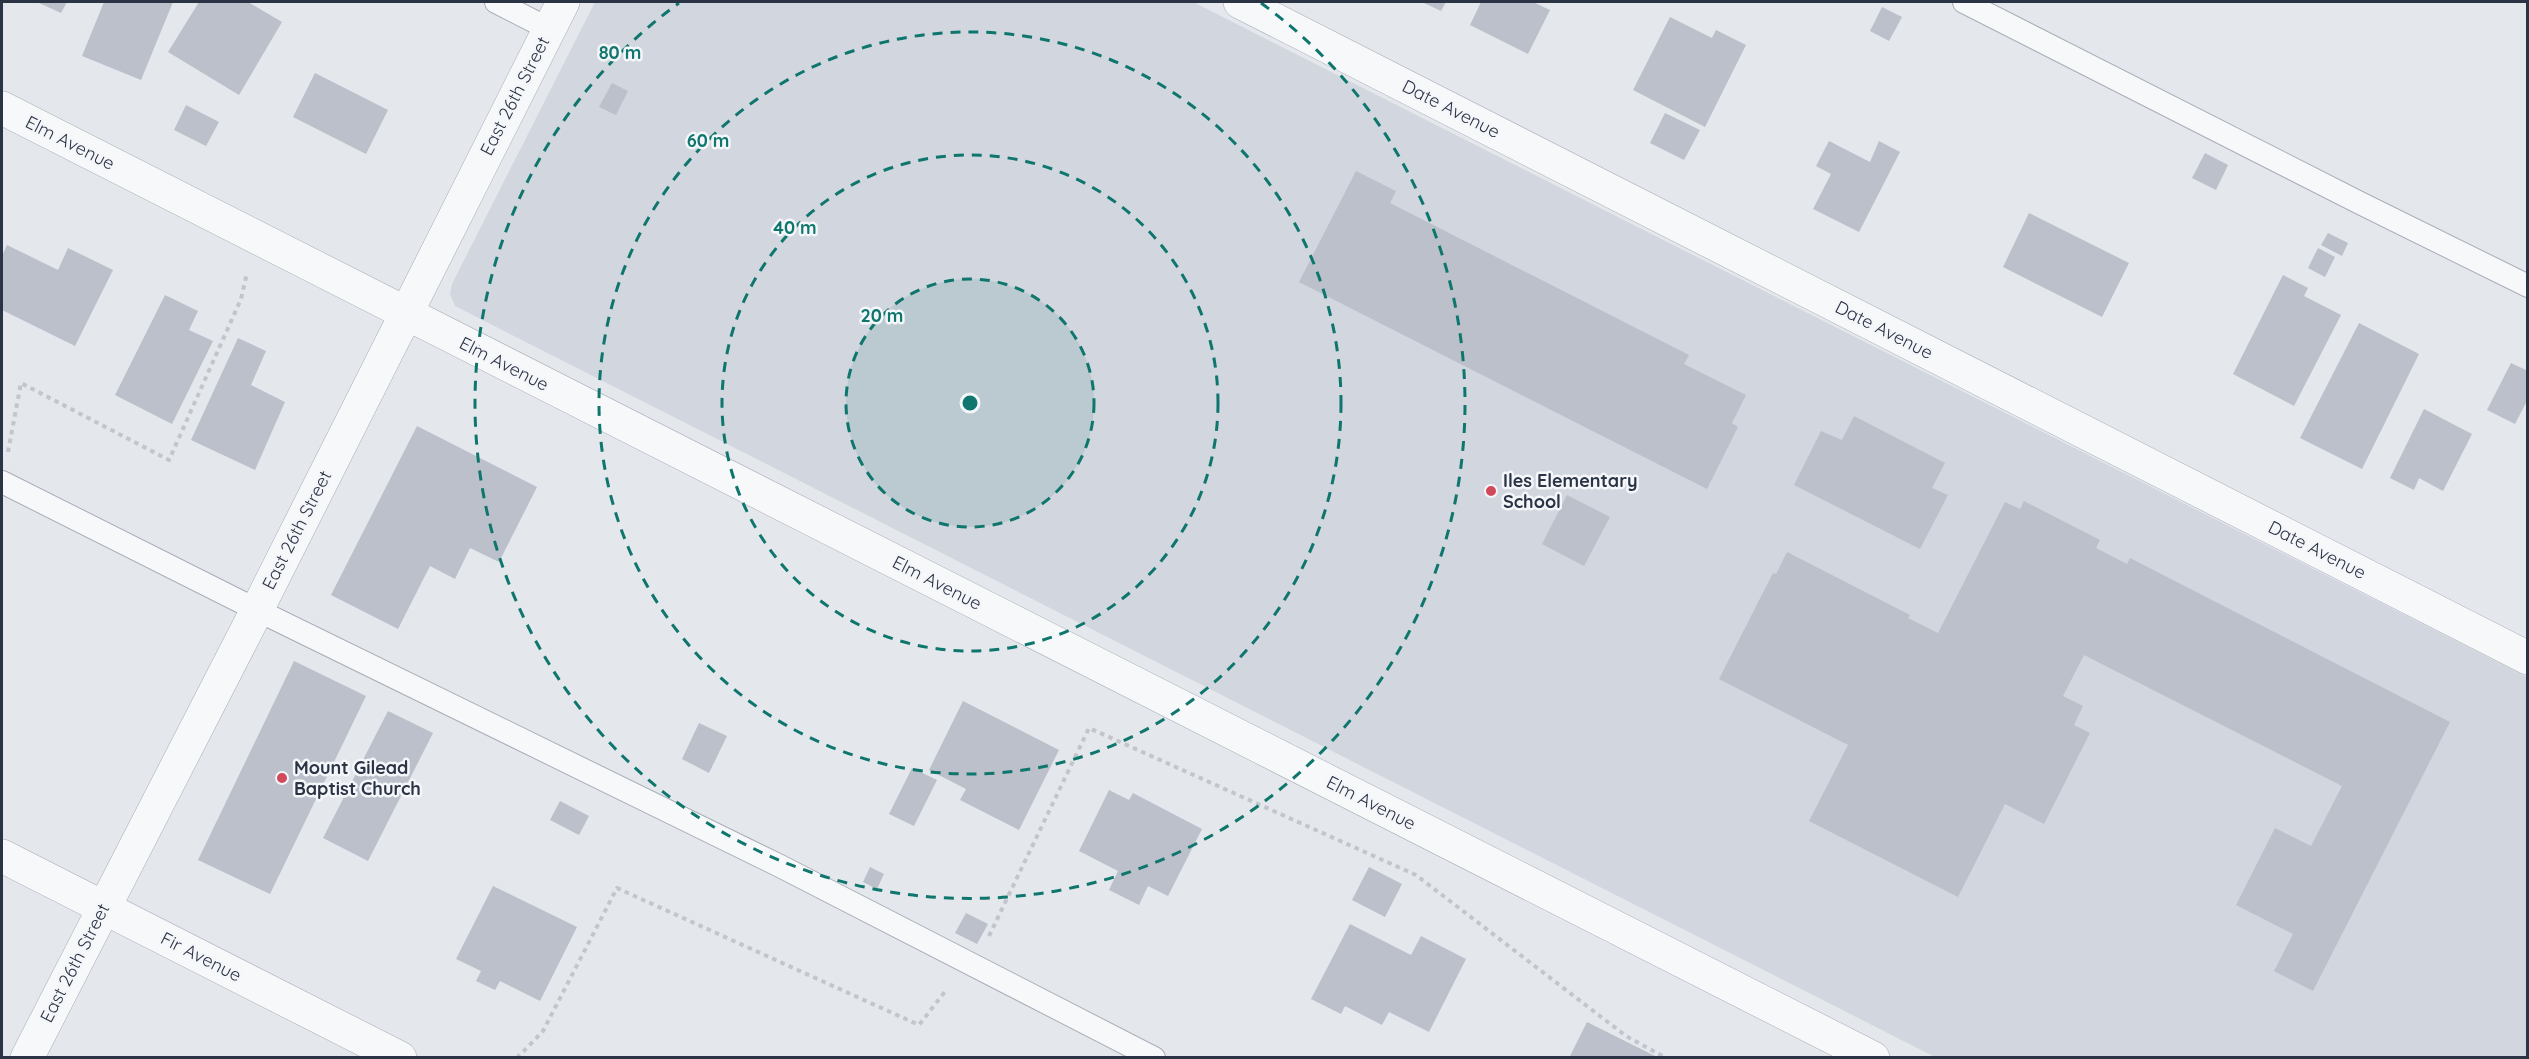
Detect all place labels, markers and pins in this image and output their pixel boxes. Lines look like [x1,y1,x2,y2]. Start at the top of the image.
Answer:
centre of rings [960,393,980,413]
place label: Iles Elementary School [1503,469,1638,513]
marker: Iles Elementary School [1484,484,1498,498]
place label: Mount Gilead Baptist Church [294,756,421,800]
marker: Mount Gilead Baptist Church [275,771,289,785]

